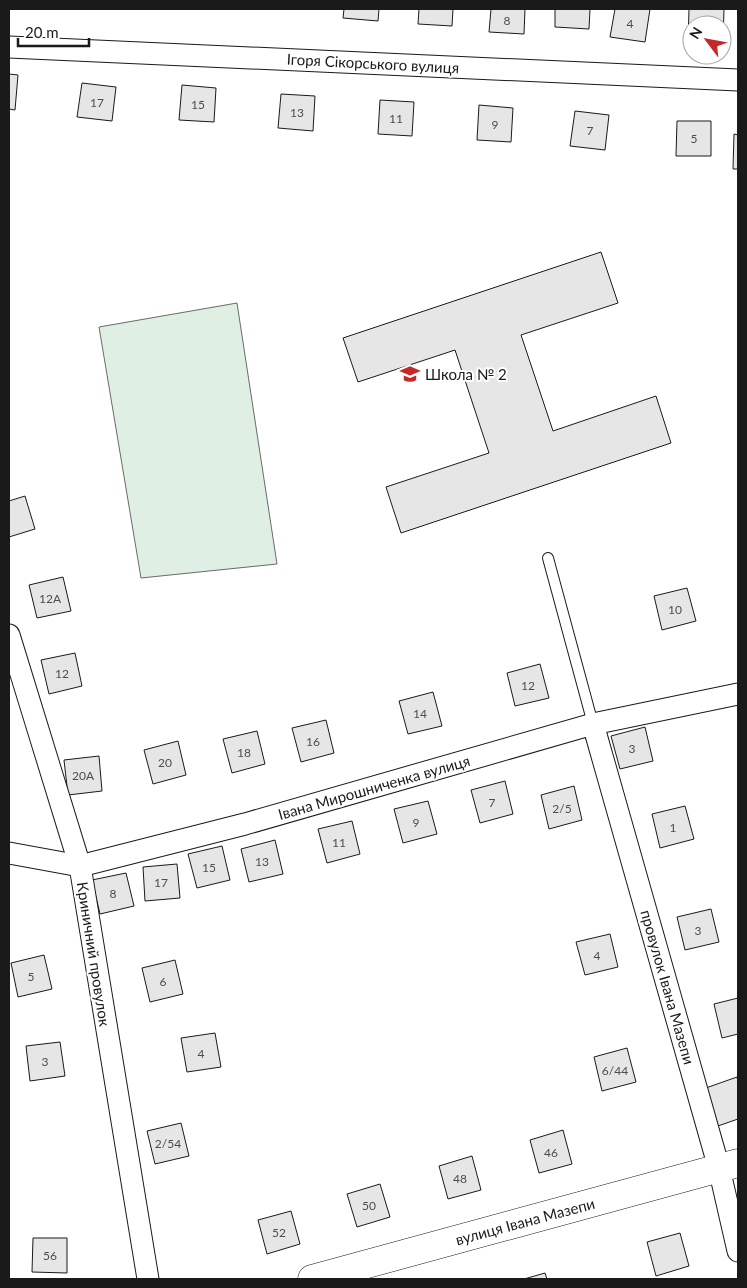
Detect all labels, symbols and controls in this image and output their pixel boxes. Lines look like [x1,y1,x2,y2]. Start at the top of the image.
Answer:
house number: 8 [504,13,511,28]
scale bar [18,15,89,47]
north arrow [682,15,732,65]
house number: 4 [627,16,634,31]
text: 20 m [25,23,59,41]
text: N [685,24,706,42]
street label: Ігоря Сікорського вулиця [286,49,460,77]
house number: 17 [90,95,104,110]
house number: 15 [191,97,205,112]
house number: 13 [290,105,304,120]
house number: 11 [389,111,403,126]
house number: 9 [492,117,499,132]
house number: 7 [587,123,594,138]
house number: 5 [691,131,698,146]
school or university icon: Школа № 2 [399,363,421,385]
place label: Школа № 2 [425,365,507,383]
house number: 12А [39,591,62,606]
house number: 10 [668,602,682,617]
house number: 12 [55,666,69,681]
house number: 12 [521,678,535,693]
house number: 14 [413,706,427,721]
house number: 16 [306,734,320,749]
house number: 3 [629,741,636,756]
house number: 18 [237,745,251,760]
street label: Івана Мирошниченка вулиця [276,751,472,823]
house number: 20 [158,755,172,770]
house number: 20А [72,768,95,783]
house number: 7 [489,795,496,810]
house number: 2/5 [552,801,572,816]
house number: 9 [413,815,420,830]
house number: 1 [670,820,677,835]
house number: 11 [332,835,346,850]
house number: 13 [255,854,269,869]
house number: 15 [202,860,216,875]
house number: 17 [154,875,168,890]
street label: Криничний провулок [74,880,114,1028]
house number: 8 [110,886,117,901]
street label: провулок Івана Мазепи [637,908,699,1066]
house number: 3 [695,923,702,938]
house number: 4 [594,948,601,963]
house number: 5 [28,969,35,984]
house number: 6 [160,974,167,989]
house number: 4 [198,1046,205,1061]
house number: 3 [42,1054,49,1069]
house number: 6/44 [602,1063,628,1078]
house number: 2/54 [155,1136,181,1151]
house number: 46 [544,1145,558,1160]
house number: 48 [453,1171,467,1186]
street label: вулиця Івана Мазепи [453,1194,597,1248]
house number: 50 [362,1198,376,1213]
house number: 52 [272,1225,286,1240]
house number: 56 [43,1248,57,1263]

